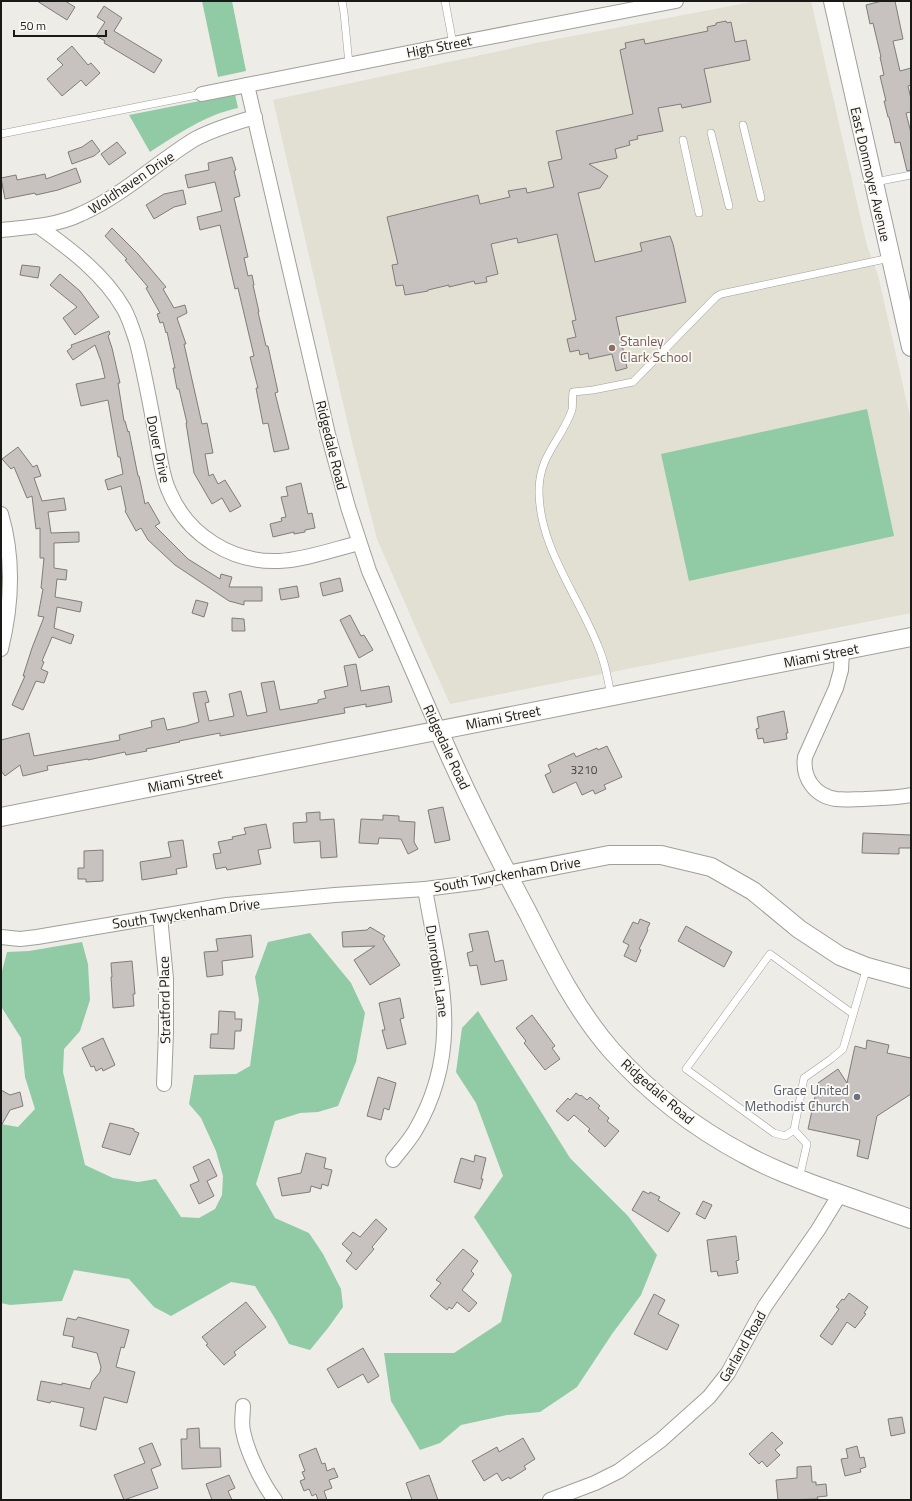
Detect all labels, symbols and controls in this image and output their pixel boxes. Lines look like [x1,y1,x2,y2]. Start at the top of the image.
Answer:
scale bar [14,12,106,38]
text: 50 m [20,16,46,35]
street label: High Street [404,29,474,63]
street label: East Donmoyer Avenue [845,105,897,243]
street label: Woldhaven Drive [84,145,178,219]
place label: Stanley Clark School [620,330,692,367]
marker: Stanley Clark School [607,343,617,353]
street label: Ridgedale Road [311,398,353,492]
street label: Dover Drive [142,413,176,485]
street label: Miami Street [782,637,860,673]
street label: Miami Street [464,699,542,735]
street label: Ridgedale Road [418,701,476,793]
house number: 3210 [571,760,598,779]
street label: Miami Street [146,762,224,798]
street label: South Twyckenham Drive [432,851,582,897]
street label: South Twyckenham Drive [111,892,261,934]
street label: Dunrobbin Lane [421,924,455,1018]
street label: Stratford Place [153,956,175,1044]
street label: Ridgedale Road [617,1053,699,1129]
place label: Grace United Methodist Church [745,1079,849,1116]
marker: Grace United Methodist Church [852,1092,862,1102]
street label: Garland Road [713,1307,771,1385]

